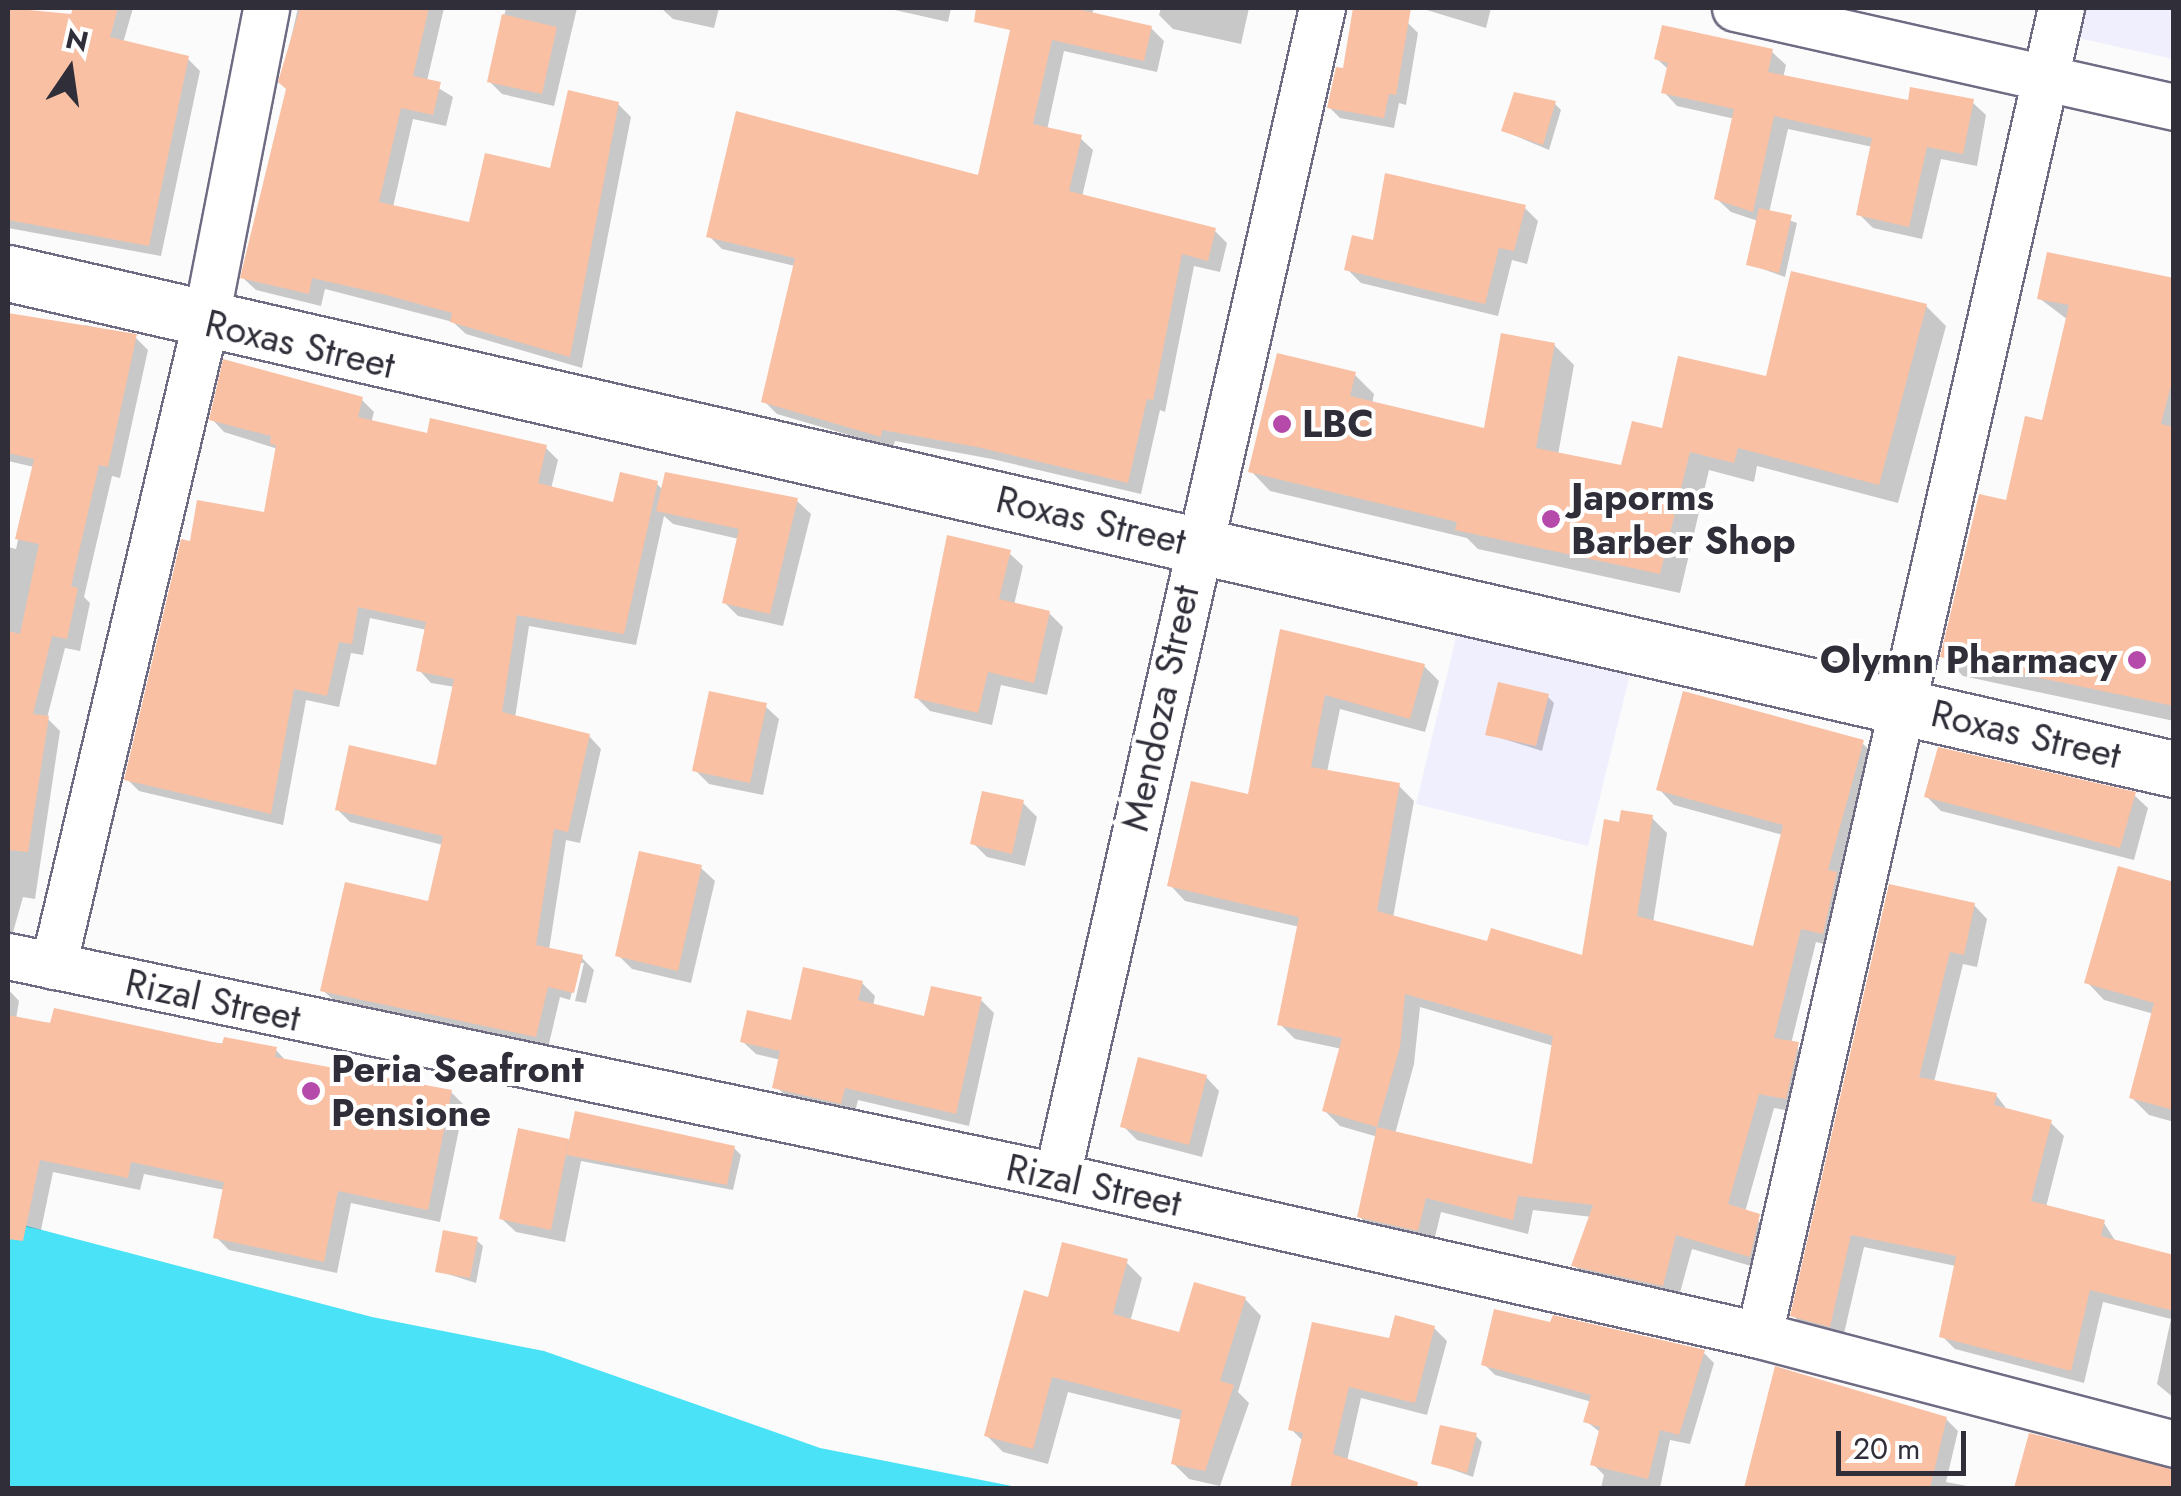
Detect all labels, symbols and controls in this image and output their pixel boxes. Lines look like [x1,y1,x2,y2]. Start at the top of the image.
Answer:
text: N [61,18,92,63]
north arrow [20,20,120,120]
street label: Roxas Street [201,300,399,388]
place label: LBC [1302,401,1374,447]
marker: LBC [1271,413,1293,435]
place label: Japorms Barber Shop [1571,474,1796,564]
street label: Roxas Street [992,476,1190,564]
marker: Japorms Barber Shop [1540,508,1562,530]
street label: Mendoza Street [1112,581,1208,835]
place label: Olymn Pharmacy [1820,637,2117,683]
marker: Olymn Pharmacy [2126,649,2148,671]
street label: Roxas Street [1927,690,2125,778]
street label: Rizal Street [121,959,305,1041]
place label: Peria Seafront Pensione [331,1046,584,1136]
marker: Peria Seafront Pensione [300,1080,322,1102]
street label: Rizal Street [1002,1144,1186,1226]
scale bar [1841,1411,1971,1473]
text: 20 m [1853,1427,1920,1470]

